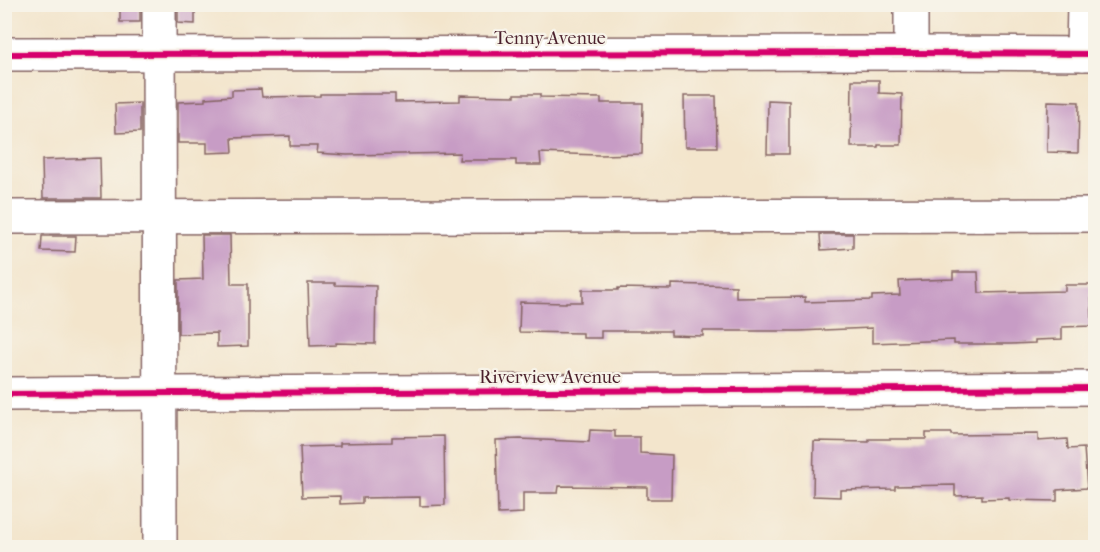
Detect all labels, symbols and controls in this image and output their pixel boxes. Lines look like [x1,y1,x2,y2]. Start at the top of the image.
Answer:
street label: Tenny Avenue [494,28,606,49]
street label: Riverview Avenue [479,367,621,388]

